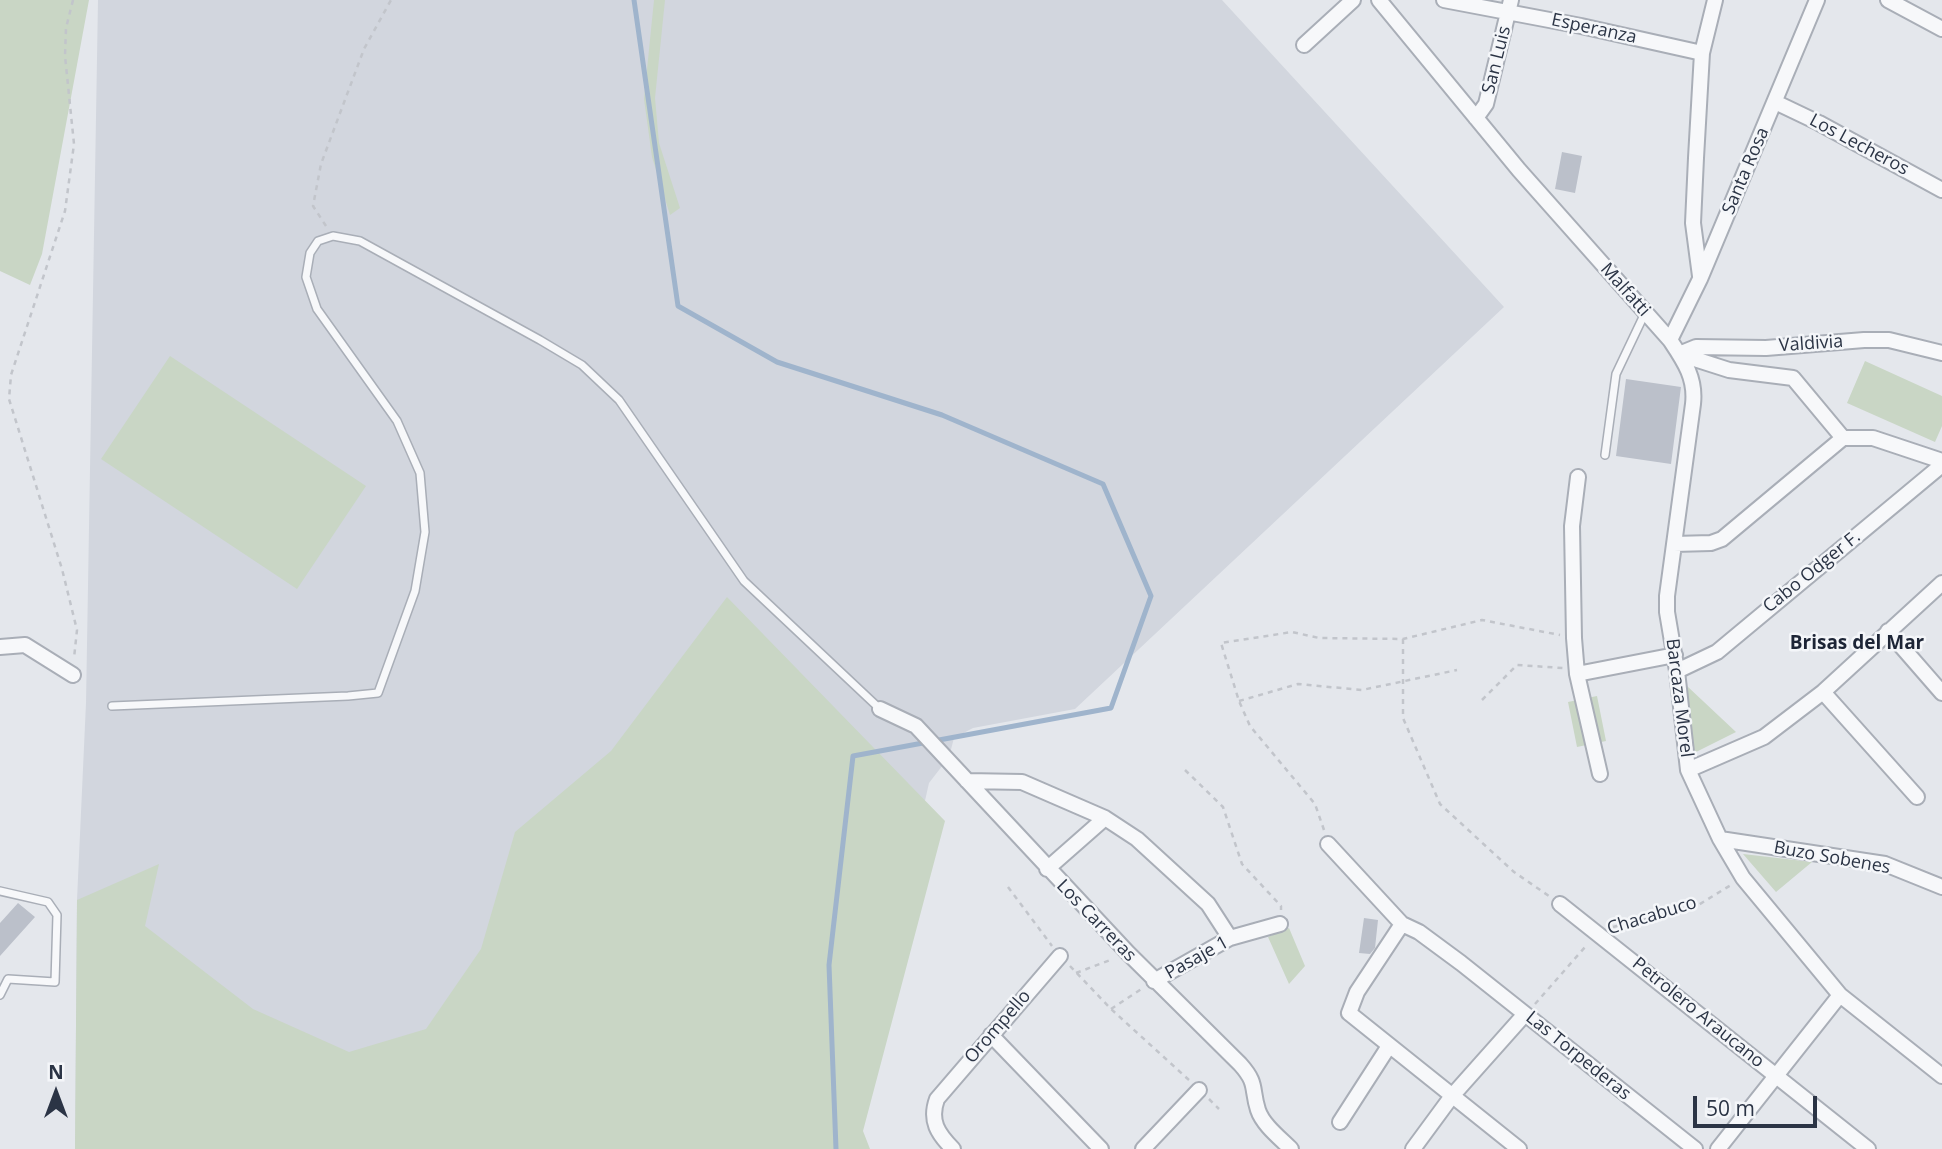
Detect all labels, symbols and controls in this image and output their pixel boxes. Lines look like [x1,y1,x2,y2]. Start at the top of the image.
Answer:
street label: Esperanza [1549,9,1639,49]
street label: San Luis [1478,24,1516,96]
street label: Los Lecheros [1806,110,1912,180]
street label: Santa Rosa [1718,124,1774,218]
street label: Malfatti [1596,259,1654,321]
street label: Valdivia [1778,331,1844,357]
street label: Cabo Odger F. [1759,526,1865,618]
district label: Brisas del Mar [1790,633,1924,655]
street label: Barcaza Morel [1661,637,1697,759]
street label: Buzo Sobenes [1772,837,1892,879]
street label: Los Carreras [1052,876,1140,966]
street label: Chacabuco [1605,892,1699,940]
street label: Pasaje 1 [1162,932,1232,984]
street label: Petrolero Araucano [1628,953,1768,1073]
street label: Orompello [960,986,1036,1068]
street label: Las Torpederas [1521,1007,1635,1105]
north arrow [21,1058,91,1128]
text: N [48,1059,64,1085]
scale bar [1697,1082,1821,1126]
text: 50 m [1706,1094,1755,1122]

